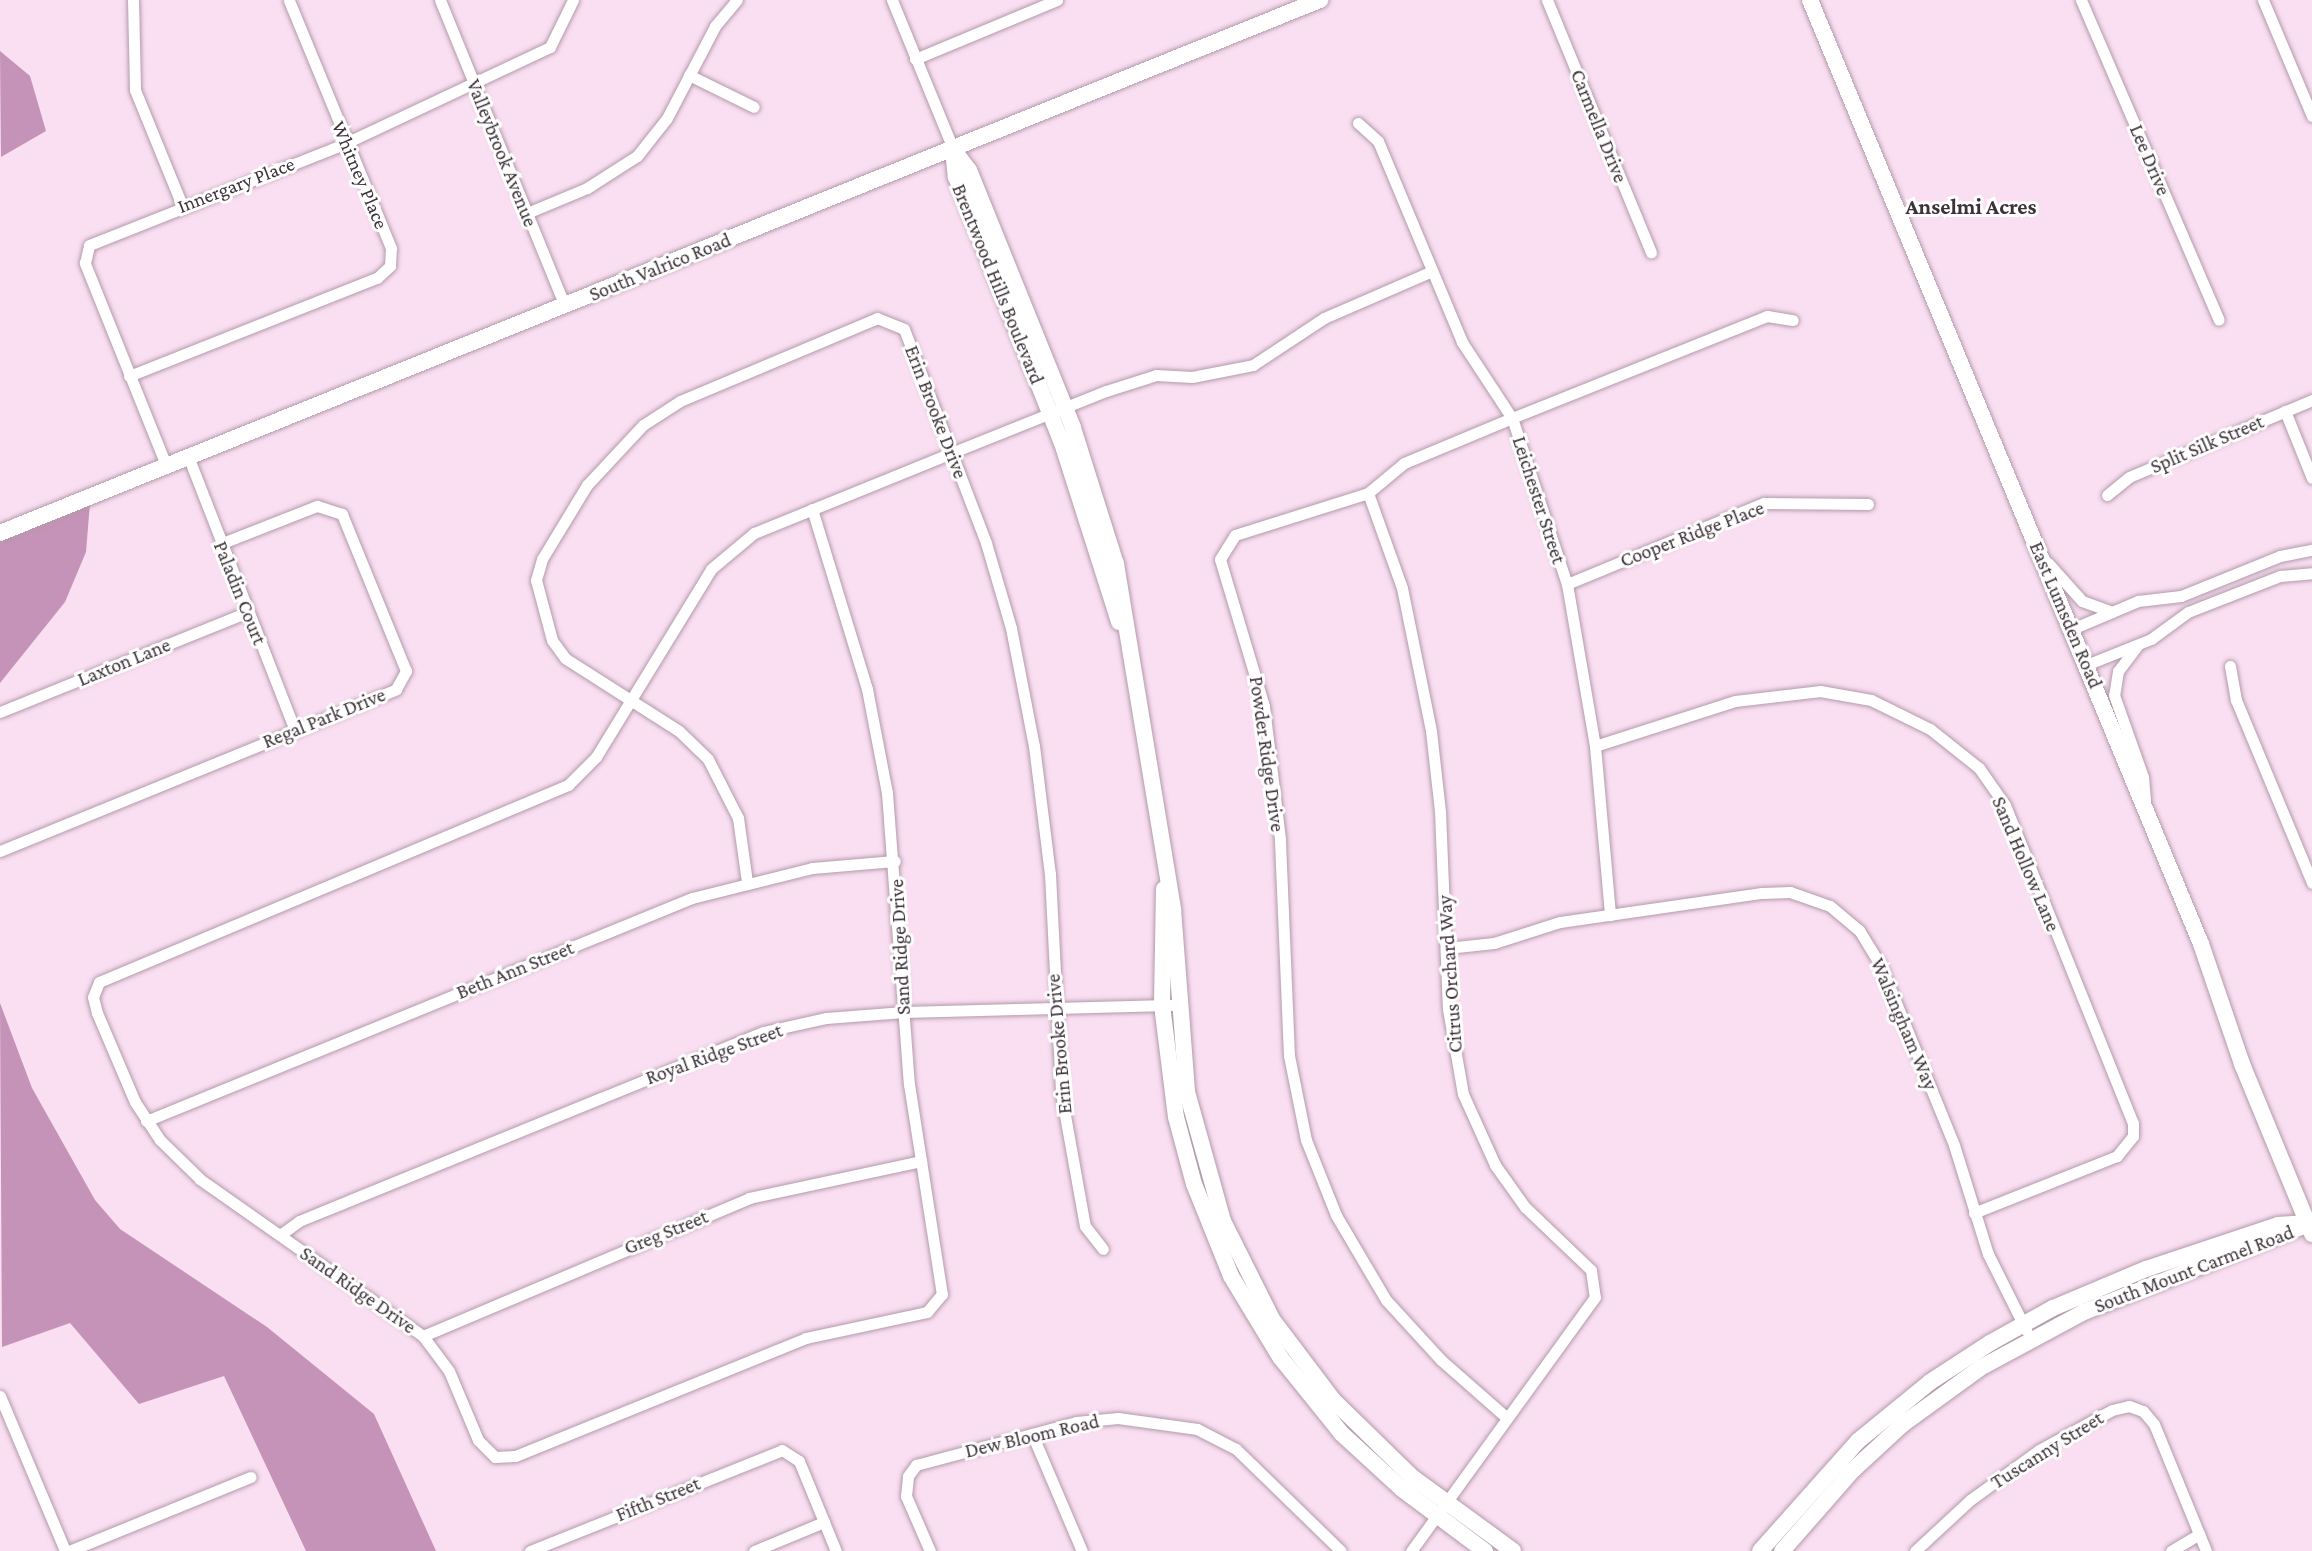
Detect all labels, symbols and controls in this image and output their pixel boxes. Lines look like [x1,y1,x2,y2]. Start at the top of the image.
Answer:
street label: Carmella Drive [1565,66,1633,186]
street label: Valleybrook Avenue [461,76,543,230]
street label: Whitney Place [326,117,394,233]
street label: Lee Drive [2124,121,2176,199]
street label: Innergary Place [174,152,298,218]
street label: Brentwood Hills Boulevard [947,180,1049,388]
district label: Anselmi Acres [1906,194,2036,220]
street label: South Valrico Road [586,228,734,306]
street label: Erin Brooke Drive [900,342,972,482]
street label: Split Silk Street [2147,409,2267,479]
street label: Leichester Street [1507,433,1571,567]
street label: Cooper Ridge Place [1617,496,1767,572]
street label: Paladin Court [208,538,272,648]
street label: East Lumsden Road [2024,538,2108,692]
street label: Laxton Lane [74,632,174,692]
street label: Powder Ridge Drive [1244,675,1290,833]
street label: Regal Park Drive [259,682,389,754]
street label: Sand Hollow Lane [1987,793,2065,935]
street label: Sand Ridge Drive [884,878,916,1016]
street label: Citrus Orchard Way [1433,894,1467,1054]
street label: Beth Ann Street [453,936,577,1004]
street label: Walsingham Way [1865,954,1943,1094]
street label: Erin Brooke Drive [1041,973,1077,1115]
street label: Royal Ridge Street [642,1018,786,1090]
street label: Greg Street [621,1204,711,1260]
street label: South Mount Carmel Road [2091,1220,2297,1318]
street label: Sand Ridge Drive [295,1241,421,1339]
street label: Tuscanny Street [1986,1406,2108,1494]
street label: Dew Bloom Road [963,1409,1101,1463]
street label: Fifth Street [612,1471,704,1527]

